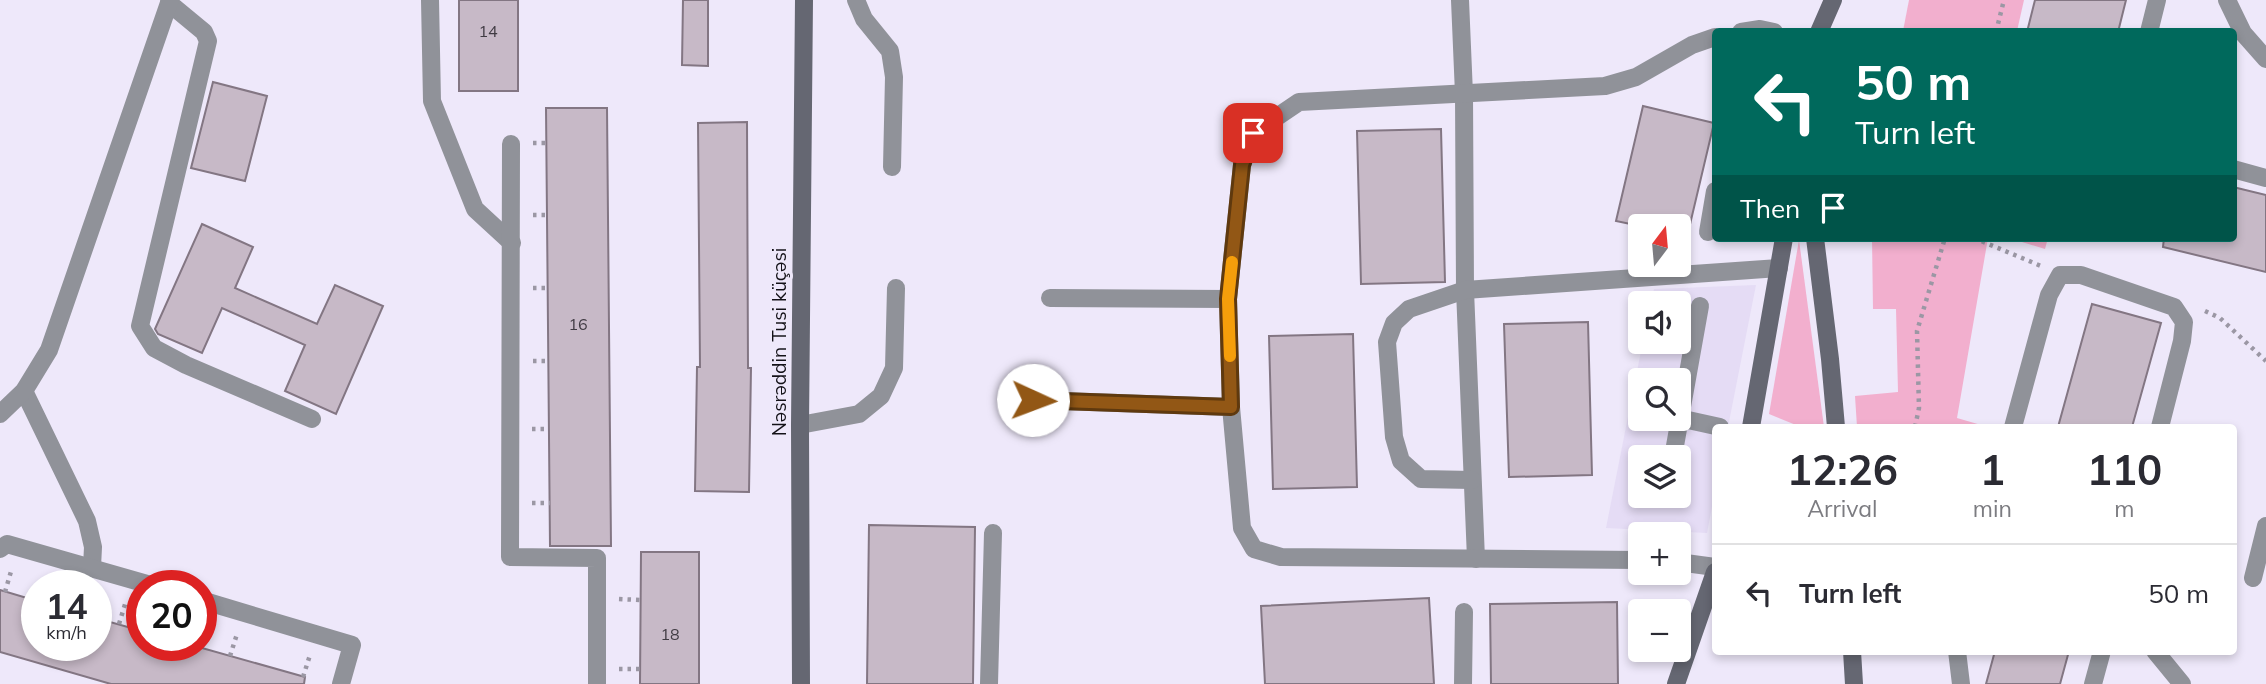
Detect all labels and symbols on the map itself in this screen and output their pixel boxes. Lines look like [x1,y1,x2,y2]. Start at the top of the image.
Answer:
house number: 14 [478,21,498,41]
pin [1223,103,1283,163]
north arrow [1628,214,1690,276]
street label: Nəsrəddin Tusi küçəsi [767,248,791,436]
house number: 16 [568,314,588,334]
position arrow [996,363,1070,437]
speed limit sign: 20 [126,570,217,661]
house number: 18 [660,624,680,644]

